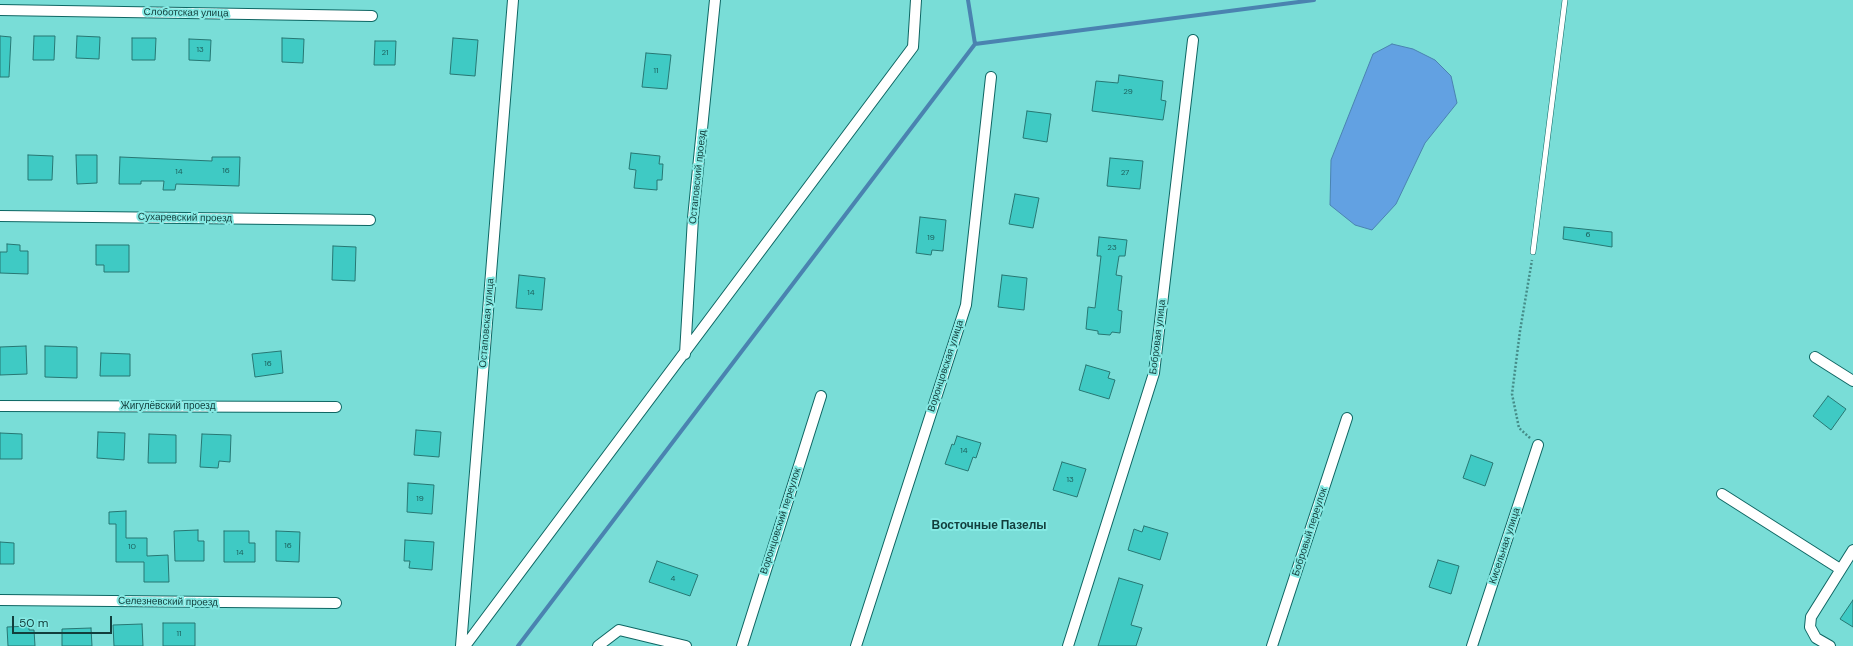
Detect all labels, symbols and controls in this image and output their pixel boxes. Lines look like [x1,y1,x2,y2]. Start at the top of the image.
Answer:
street label: Слоботская улица [143,6,229,20]
house number: 13 [196,45,204,55]
house number: 21 [381,48,389,58]
house number: 11 [654,66,658,76]
house number: 29 [1123,87,1133,97]
street label: Остаповский проезд [687,129,709,225]
house number: 16 [222,166,230,176]
house number: 14 [175,167,183,177]
house number: 27 [1121,168,1129,178]
street label: Сухаревский проезд [138,211,232,225]
house number: 6 [1585,230,1591,240]
house number: 19 [927,233,935,243]
house number: 23 [1107,243,1117,253]
street label: Остаповская улица [477,278,497,368]
house number: 14 [527,288,535,298]
street label: Бобровая улица [1147,299,1169,375]
street label: Воронцовская улица [925,319,967,413]
house number: 16 [264,359,272,369]
street label: Жигулёвский проезд [120,400,216,412]
house number: 14 [960,446,968,456]
street label: Воронцовский переулок [758,466,804,576]
house number: 13 [1066,475,1074,485]
street label: Бобровый переулок [1290,486,1330,578]
house number: 19 [416,494,424,504]
street label: Кисельная улица [1487,506,1523,586]
district label: Восточные Пазелы [931,519,1047,533]
house number: 16 [284,541,292,551]
house number: 10 [128,542,136,552]
house number: 14 [236,548,244,558]
house number: 4 [671,574,675,584]
street label: Селезневский проезд [118,595,218,609]
scale bar [14,608,114,634]
text: 50 m [19,615,48,631]
house number: 11 [177,629,181,639]

